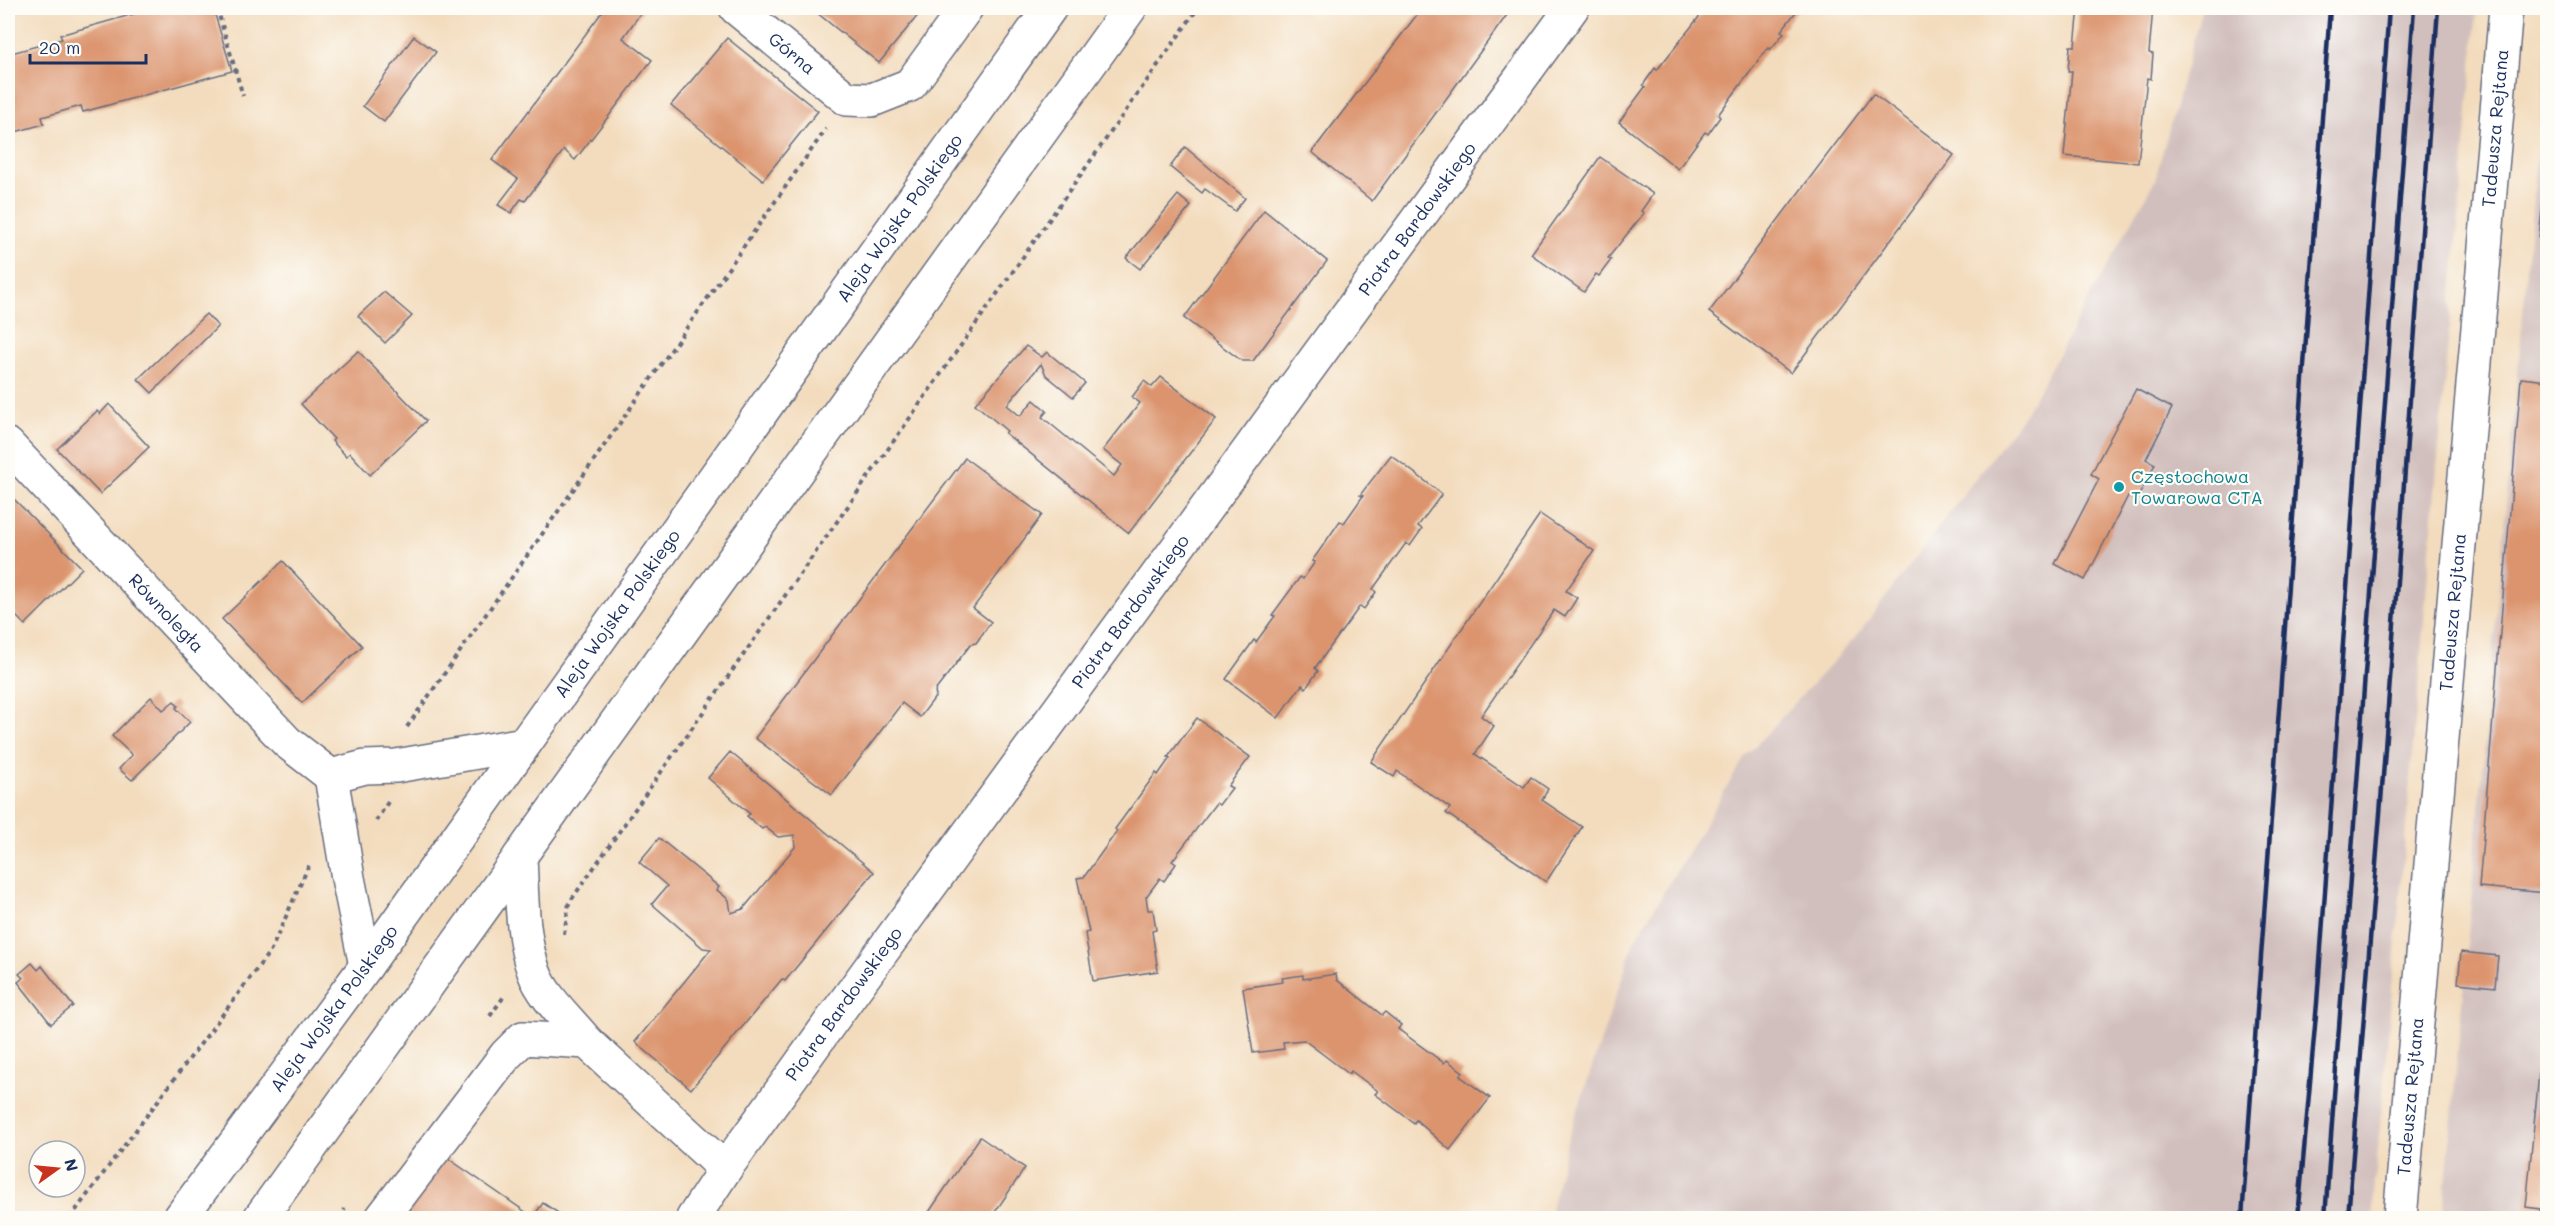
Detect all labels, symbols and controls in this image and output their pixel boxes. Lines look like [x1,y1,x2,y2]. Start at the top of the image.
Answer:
street label: Górna [764,26,821,79]
scale bar [30,27,146,65]
text: 20 m [39,35,80,59]
street label: Tadeusza Rejtana [2476,48,2513,208]
street label: Aleja Wojska Polskiego [831,128,968,307]
street label: Piotra Bardowskiego [1353,137,1481,300]
place label: Częstochowa Towarowa CTA [2131,464,2263,509]
marker: Częstochowa Towarowa CTA [2112,480,2126,494]
street label: Aleja Wojska Polskiego [548,524,685,702]
street label: Piotra Bardowskiego [1066,529,1194,693]
street label: Tadeusza Rejtana [2433,532,2471,692]
street label: Równoległa [124,568,210,657]
street label: Aleja Wojska Polskiego [264,920,403,1096]
street label: Piotra Bardowskiego [779,921,907,1085]
street label: Tadeusza Rejtana [2391,1016,2429,1176]
north arrow [27,1139,87,1199]
text: N [60,1156,84,1174]

